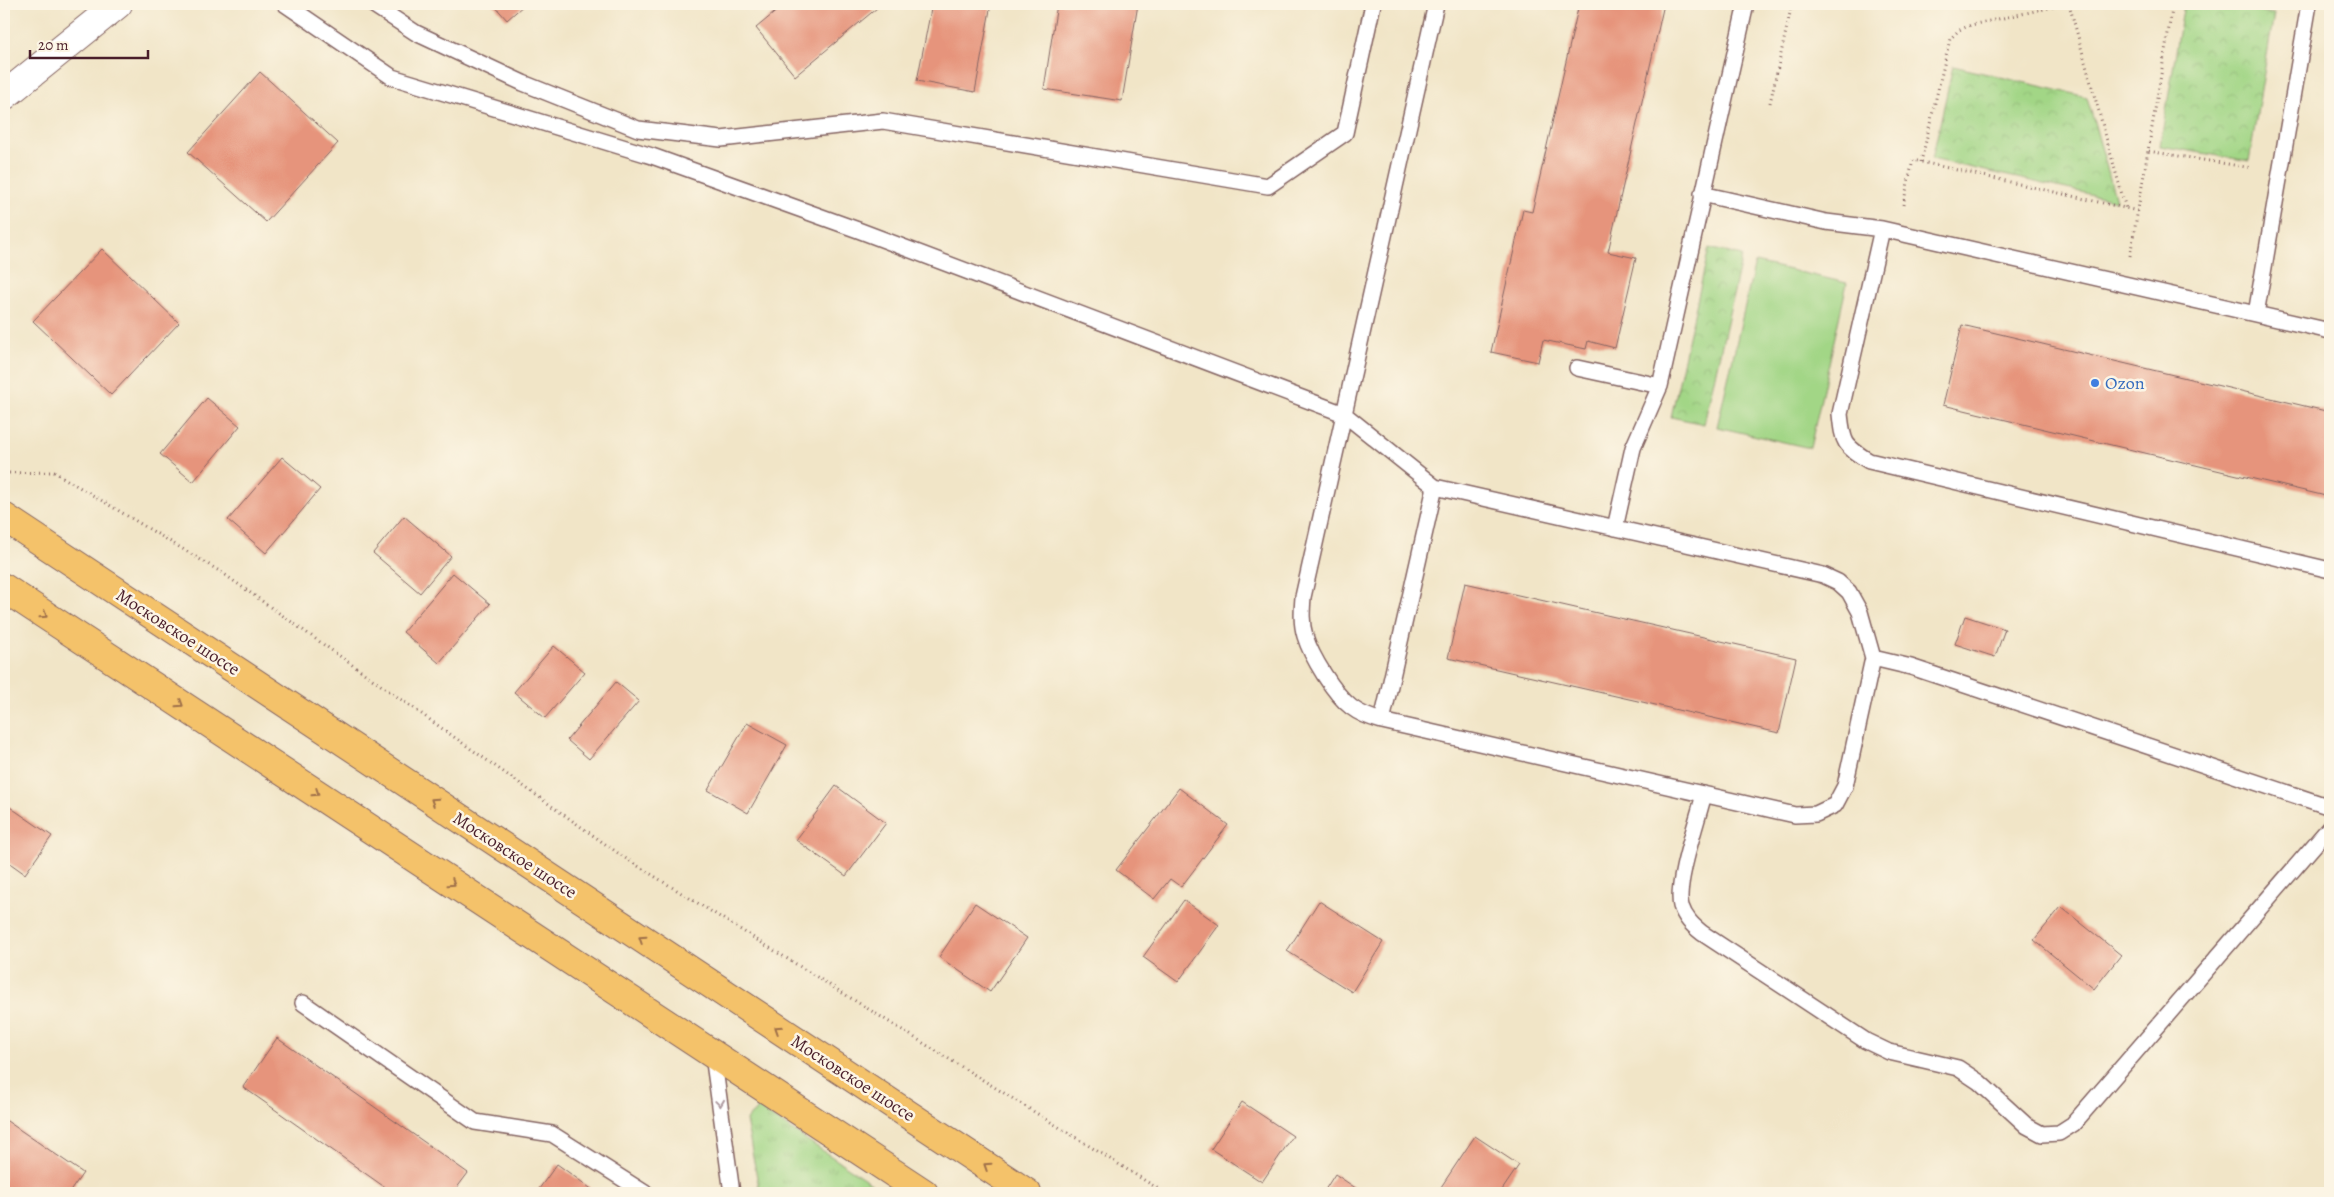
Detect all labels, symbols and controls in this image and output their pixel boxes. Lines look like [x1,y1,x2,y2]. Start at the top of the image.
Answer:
scale bar [30,28,148,60]
text: 20 m [38,35,69,55]
place label: Ozon [2105,371,2145,395]
marker: Ozon [2089,377,2101,389]
street label: Московское шоссе [111,583,245,681]
one-way arrow [39,608,48,618]
one-way arrow [174,698,184,707]
one-way arrow [310,787,320,796]
one-way arrow [430,798,439,807]
street label: Московское шоссе [448,806,582,904]
one-way arrow [446,876,455,886]
one-way arrow [639,936,648,945]
one-way arrow [774,1025,783,1035]
street label: Московское шоссе [786,1029,920,1127]
one-way arrow [714,1100,725,1108]
one-way arrow [983,1163,992,1173]

